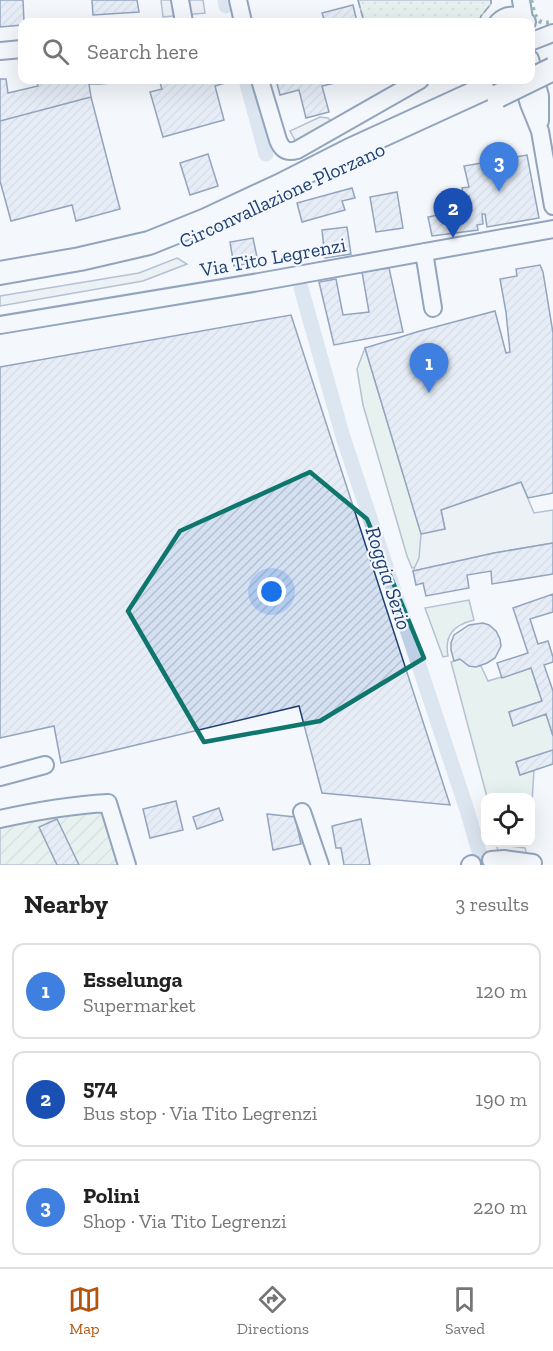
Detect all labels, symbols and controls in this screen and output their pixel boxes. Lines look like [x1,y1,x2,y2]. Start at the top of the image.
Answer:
search box [18,18,535,84]
icon: search [39,35,72,68]
text: Search here [87,38,198,65]
street label: Circonvallazione Plorzano [175,137,389,253]
pin: 3 [480,142,518,192]
pin: 2 [434,188,472,238]
street label: Via Tito Legrenzi [197,232,348,282]
pin: 1 [410,344,448,393]
water label: Roggia Serio [361,523,417,633]
your location [257,577,286,606]
map controls [481,793,535,847]
button: locate [481,793,535,847]
text: Nearby [24,888,108,920]
text: 3 results [455,892,529,916]
text: Esselunga [83,966,183,993]
text: 1 [41,979,50,1003]
text: 120 m [476,979,527,1003]
text: Supermarket [83,993,196,1017]
text: 574 [83,1074,118,1101]
text: 2 [40,1087,51,1111]
text: 190 m [475,1087,527,1111]
text: Bus stop · Via Tito Legrenzi [83,1101,317,1125]
text: Polini [83,1182,140,1209]
text: 3 [40,1195,51,1219]
text: 220 m [473,1195,527,1219]
text: Shop · Via Tito Legrenzi [83,1209,287,1233]
tab: Map [68,1283,101,1338]
tab: Directions [237,1283,309,1338]
tab: Saved [445,1283,485,1338]

